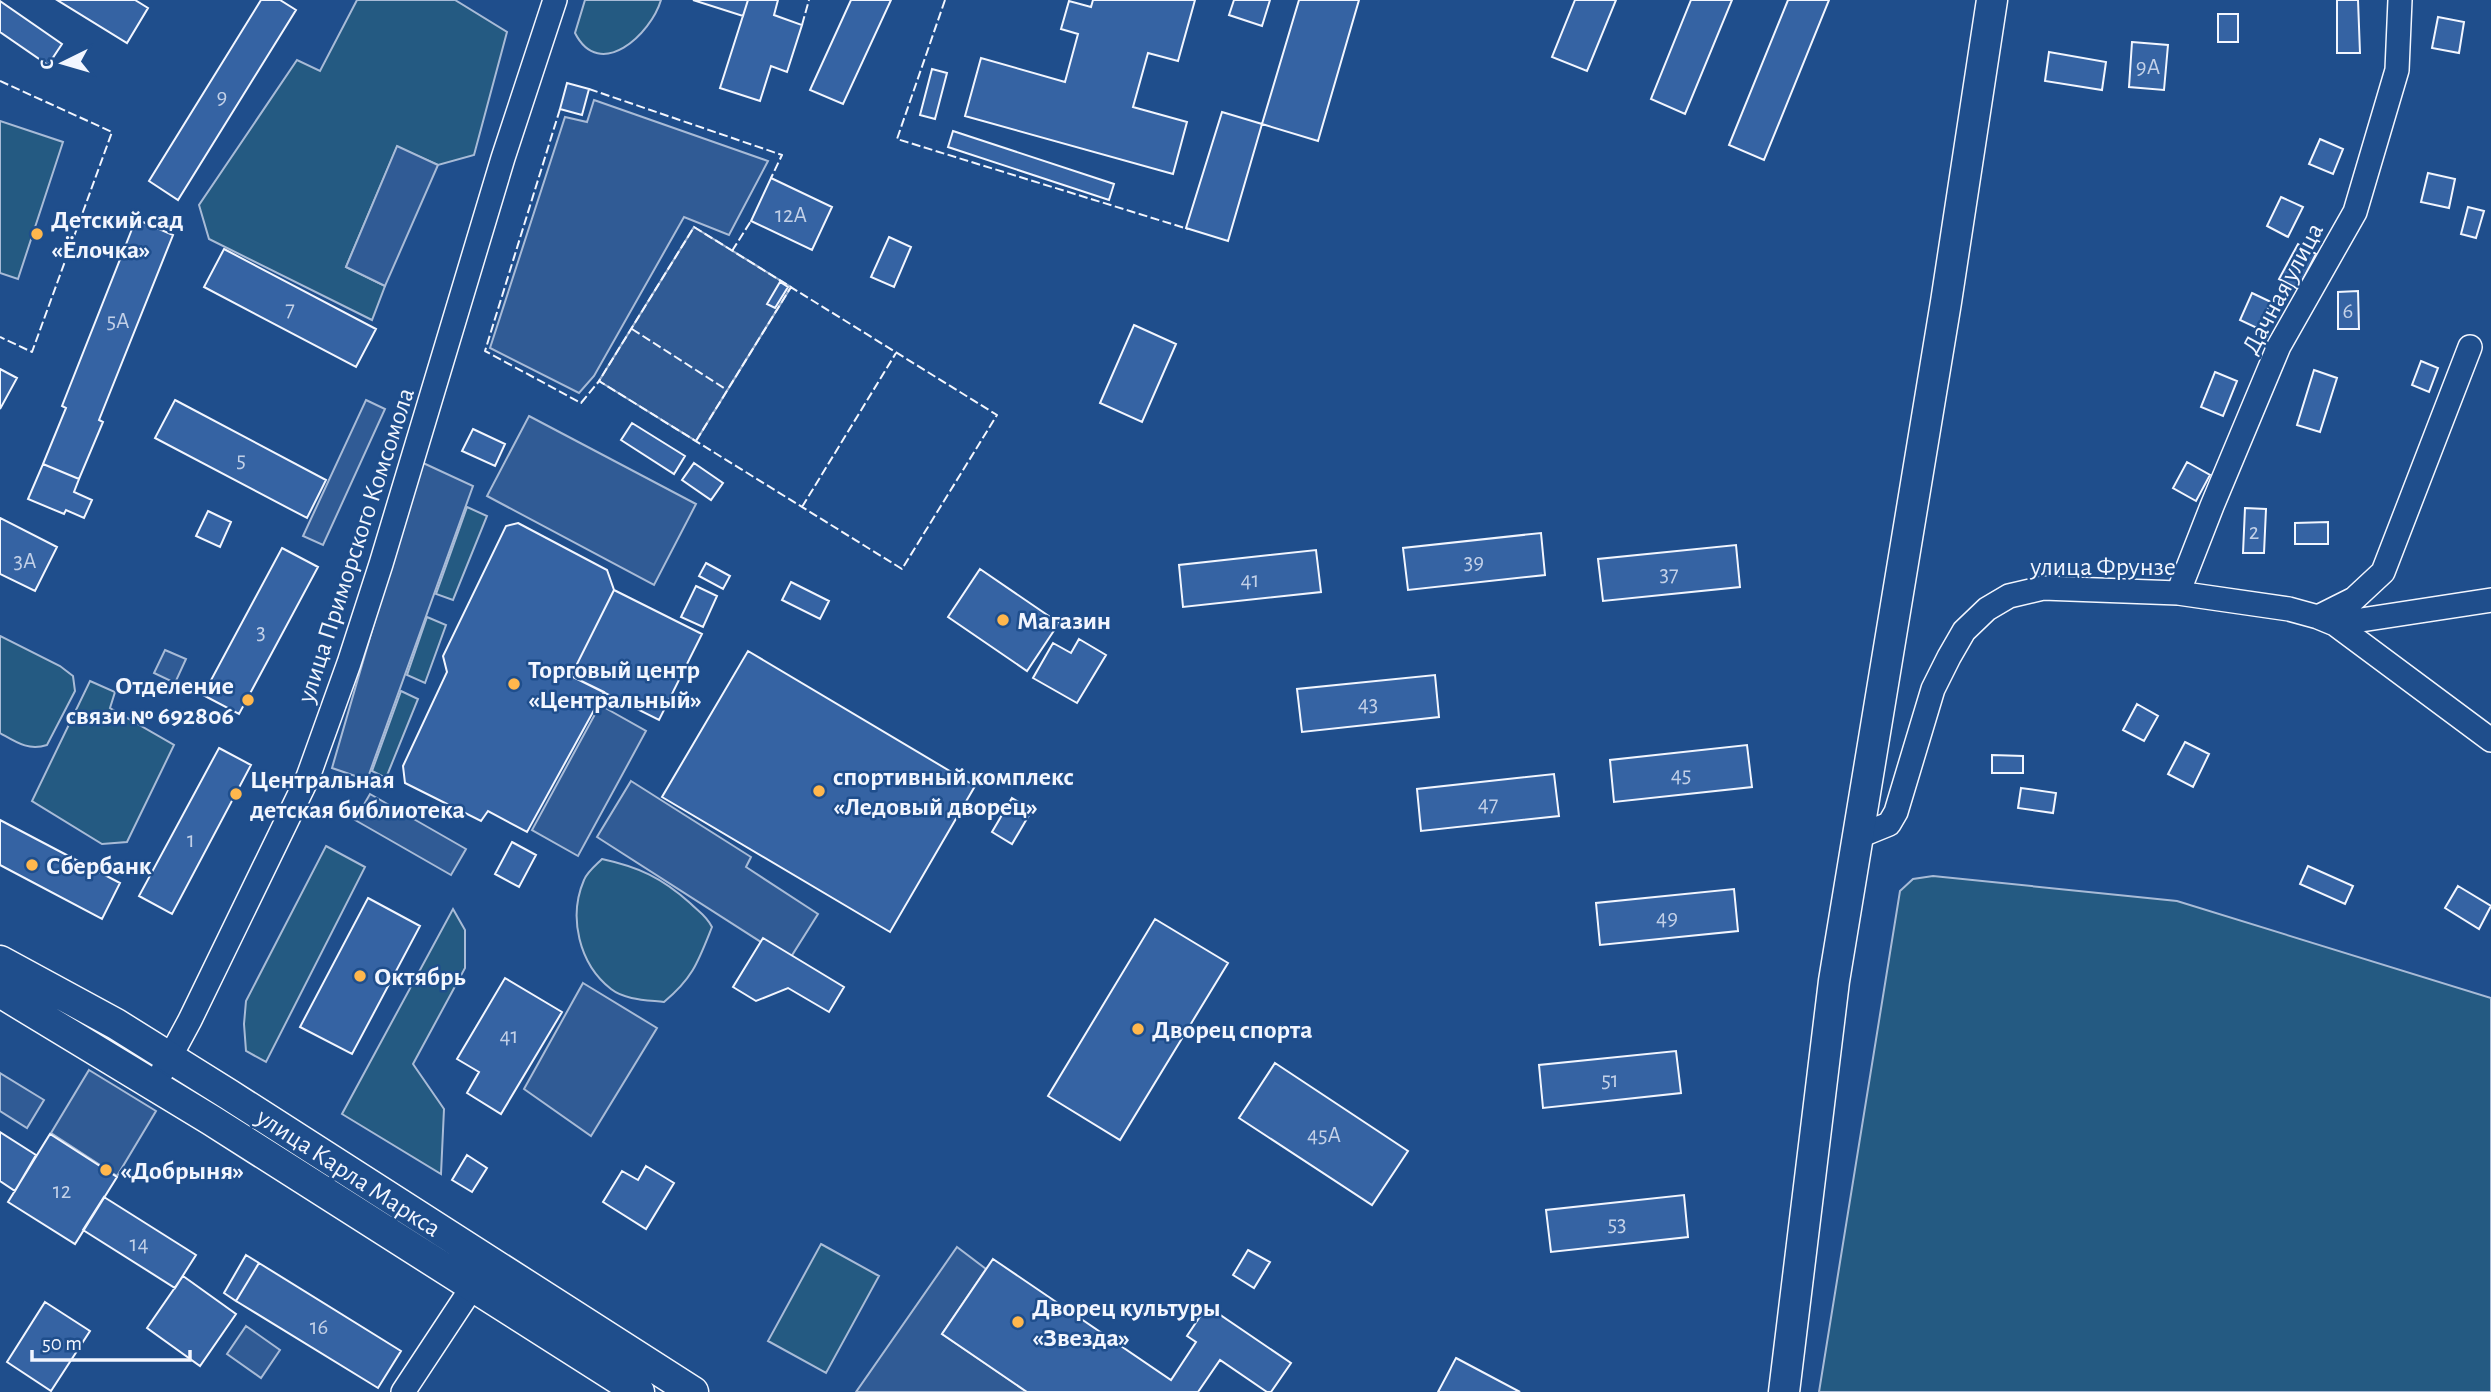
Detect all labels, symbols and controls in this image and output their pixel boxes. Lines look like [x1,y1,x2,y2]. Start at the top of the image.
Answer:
north arrow [28,28,98,98]
house number: 9А [2136,56,2160,79]
text: С [38,58,57,70]
house number: 9 [217,86,227,109]
house number: 12А [775,204,807,227]
place label: Детский сад «Ёлочка» [51,207,184,263]
street label: Дачная улица [2238,219,2328,358]
marker: Детский сад «Ёлочка» [29,226,45,242]
house number: 7 [285,298,295,321]
house number: 6 [2343,300,2353,323]
house number: 5А [106,310,130,333]
street label: улица Приморского Комсомола [292,385,419,707]
house number: 5 [236,449,246,472]
house number: 2 [2249,521,2259,544]
house number: 3А [14,550,37,573]
house number: 39 [1464,551,1484,574]
street label: улица Фрунзе [2029,554,2176,580]
house number: 37 [1659,563,1679,586]
house number: 41 [1241,569,1259,592]
place label: Магазин [1017,608,1111,634]
marker: Магазин [995,612,1011,628]
house number: 3 [256,621,266,644]
place label: Торговый центр «Центральный» [528,657,702,713]
place label: Отделение связи № 692806 [66,673,234,729]
marker: Торговый центр «Центральный» [506,676,522,692]
marker: Отделение связи № 692806 [240,692,256,708]
house number: 43 [1358,693,1378,716]
place label: спортивный комплекс «Ледовый дворец» [833,764,1074,820]
house number: 45 [1671,764,1691,787]
place label: Центральная детская библиотека [250,767,465,823]
marker: спортивный комплекс «Ледовый дворец» [811,783,827,799]
marker: Центральная детская библиотека [228,786,244,802]
house number: 47 [1478,793,1498,816]
house number: 1 [187,829,195,852]
place label: Сбербанк [46,853,152,879]
marker: Сбербанк [24,857,40,873]
house number: 49 [1656,907,1678,930]
place label: Октябрь [374,964,465,990]
marker: Октябрь [352,968,368,984]
place label: Дворец спорта [1152,1017,1312,1043]
marker: Дворец спорта [1130,1021,1146,1037]
house number: 41 [500,1025,518,1048]
house number: 51 [1601,1069,1619,1092]
street label: улица Карла Маркса [251,1103,445,1242]
house number: 45А [1307,1124,1341,1147]
place label: «Добрыня» [120,1158,244,1184]
marker: «Добрыня» [98,1162,114,1178]
house number: 12 [53,1180,71,1203]
house number: 53 [1607,1213,1627,1236]
house number: 14 [130,1233,148,1256]
place label: Дворец культуры «Звезда» [1032,1295,1221,1351]
marker: Дворец культуры «Звезда» [1010,1314,1026,1330]
house number: 16 [310,1316,328,1339]
scale bar [32,1318,189,1362]
text: 50 m [42,1333,82,1354]

